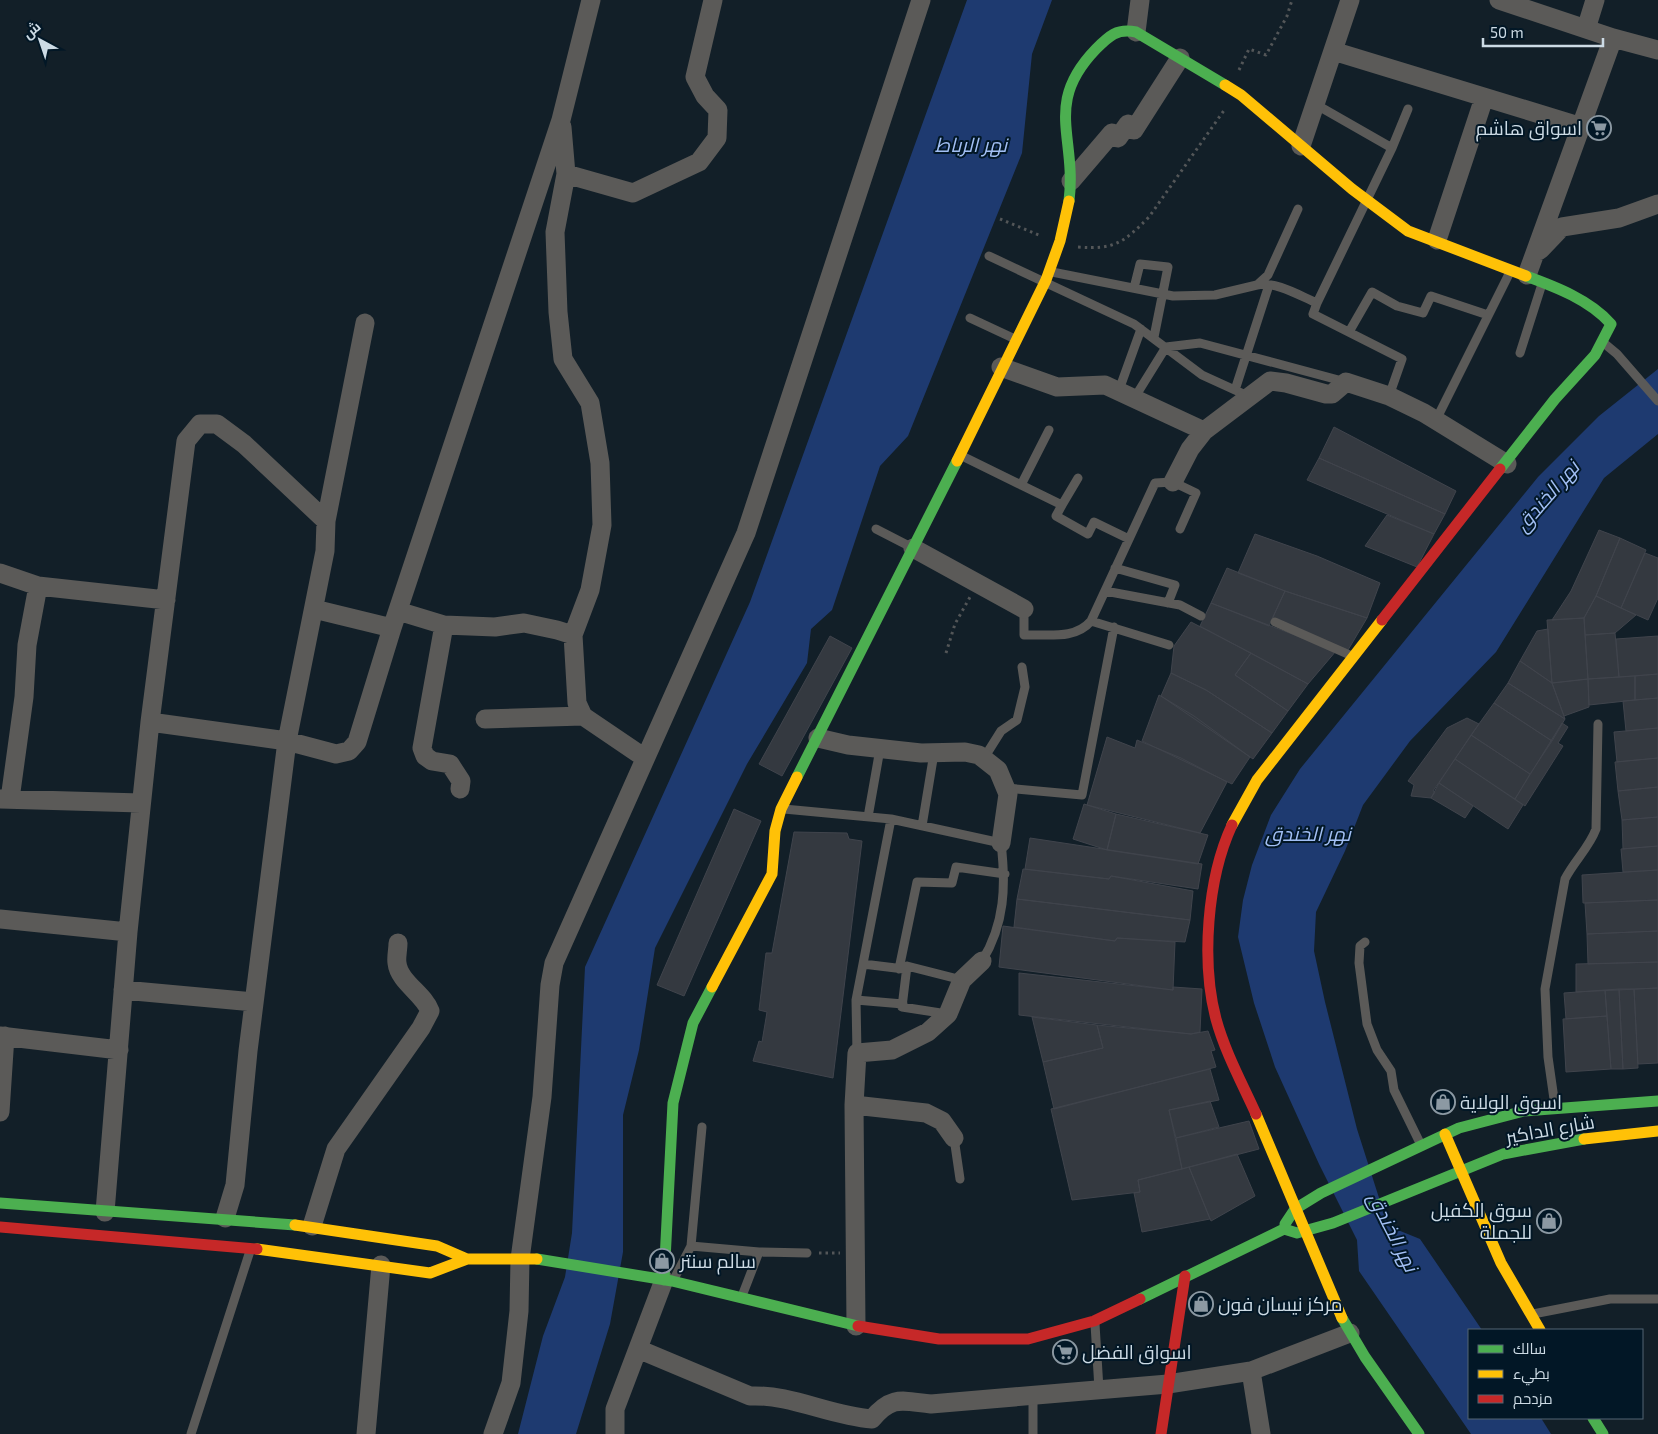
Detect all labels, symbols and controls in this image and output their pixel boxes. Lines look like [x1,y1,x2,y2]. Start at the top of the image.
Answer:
north arrow [15,15,65,65]
scale bar [1483,15,1603,47]
text: ش [19,17,44,43]
text: 50 m [1490,23,1524,41]
supermarket icon: اسواق هاشم [1586,115,1612,141]
place label: اسواق هاشم [1475,116,1582,142]
water label: نهر الرباط [935,132,1010,157]
water label: نهر الخندق [1509,453,1587,537]
water label: نهر الخندق [1265,821,1354,847]
shop icon: اسوق الولاية [1430,1089,1456,1115]
place label: اسوق الولاية [1460,1090,1562,1115]
street label: شارع الداكير [1503,1109,1597,1151]
water label: نهر الخندق [1362,1188,1425,1278]
place label: سوق الكفيل للجملة [1431,1198,1532,1243]
shop icon: سوق الكفيل للجملة [1536,1208,1562,1234]
shop icon: سالم سنتر [649,1248,675,1274]
place label: سالم سنتر [679,1249,756,1275]
shop icon: مركز نيسان فون [1188,1291,1214,1317]
place label: مركز نيسان فون [1218,1292,1342,1316]
legend [1468,1329,1643,1419]
supermarket icon: اسواق الفضل [1052,1339,1078,1365]
text: سالك [1513,1339,1546,1357]
place label: اسواق الفضل [1082,1340,1192,1365]
text: بطيء [1513,1364,1550,1386]
text: مزدحم [1513,1389,1553,1409]

